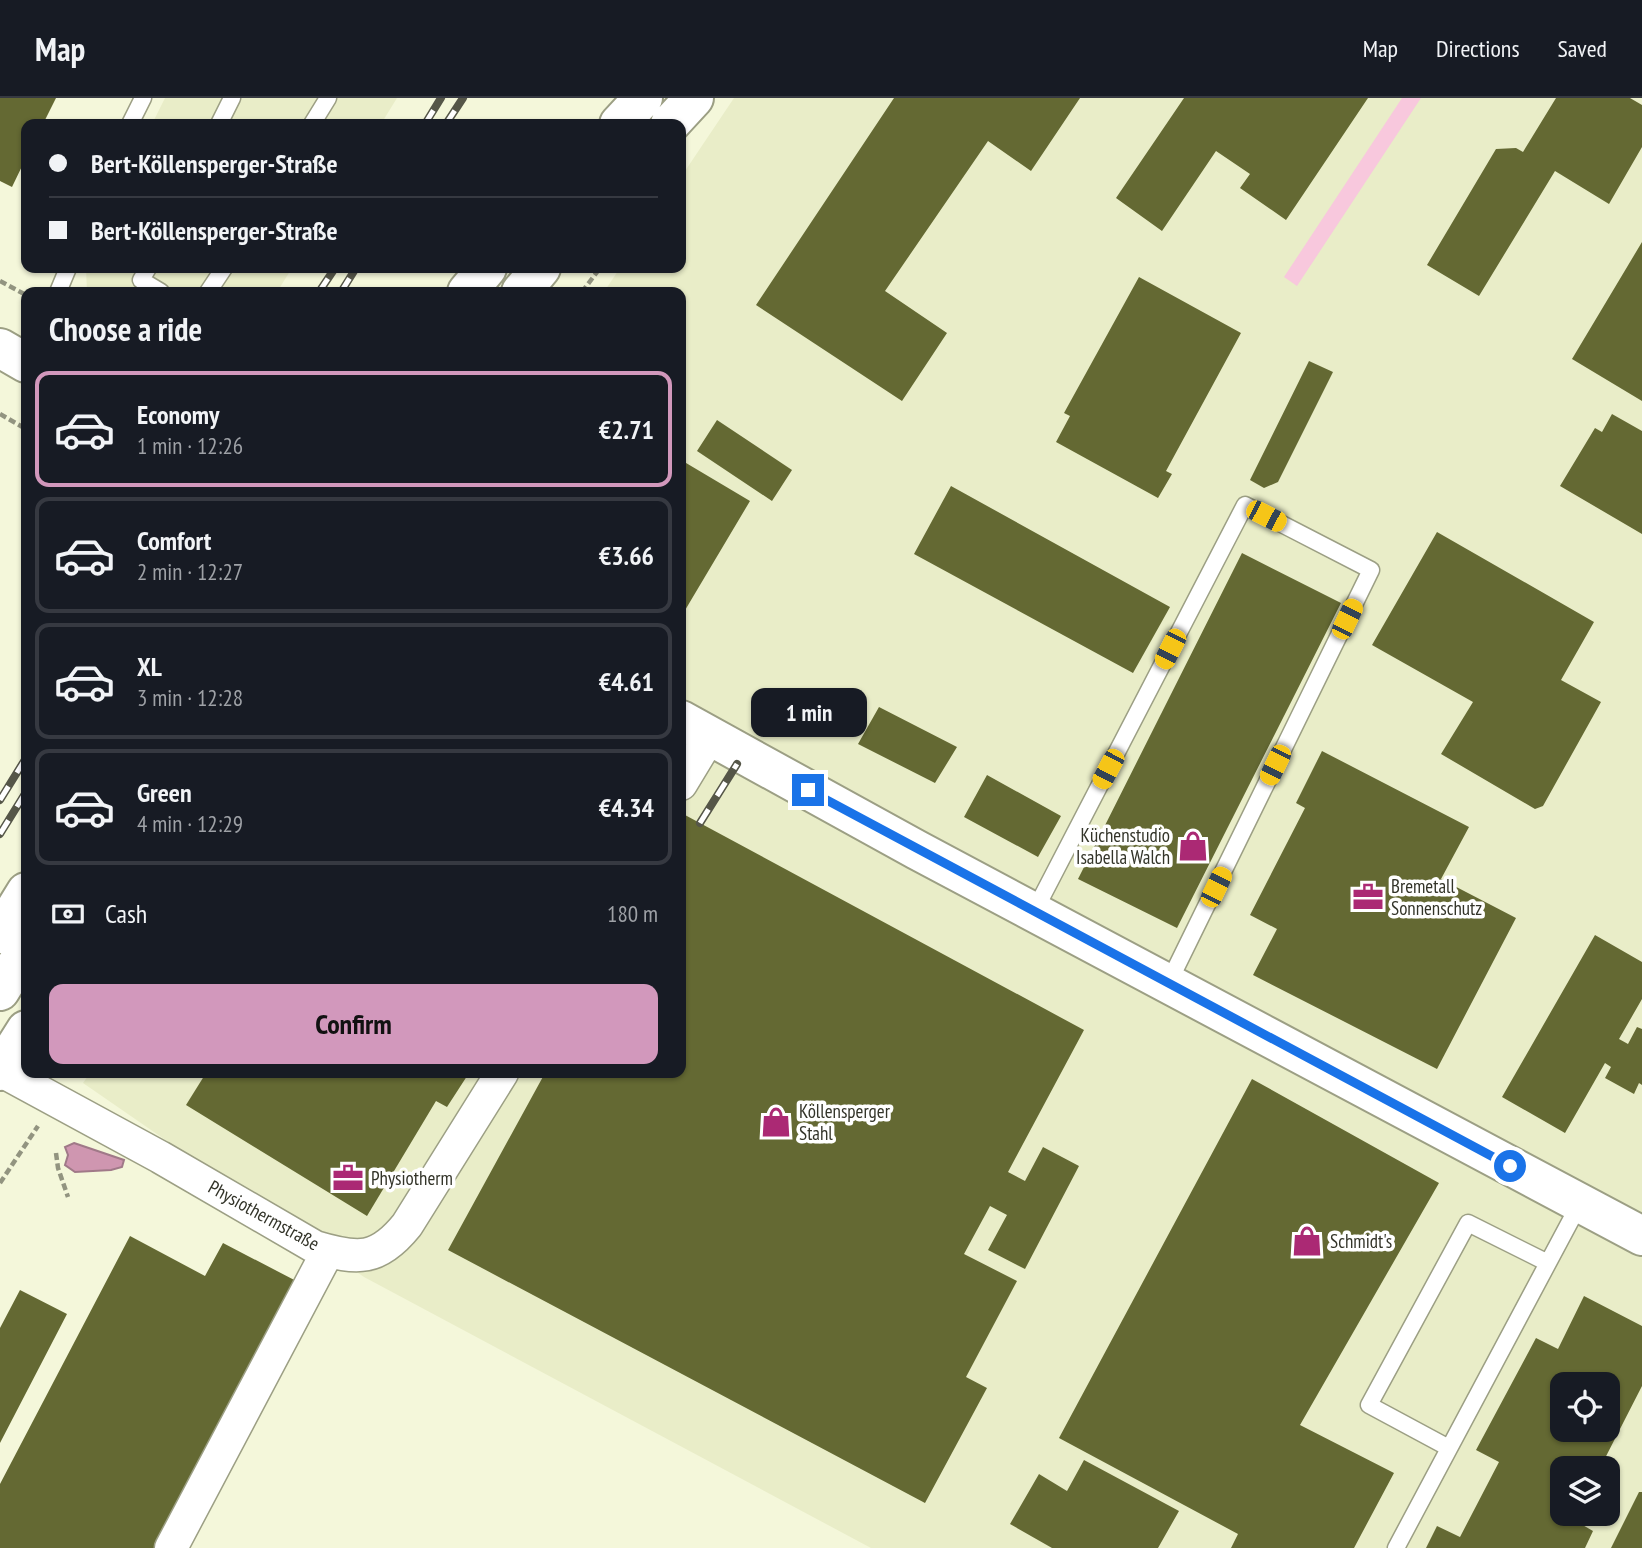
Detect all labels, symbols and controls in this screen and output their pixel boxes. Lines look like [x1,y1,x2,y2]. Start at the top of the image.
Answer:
text: Map [35,27,85,70]
text: Map [1363,33,1398,64]
text: Directions [1436,33,1520,64]
text: Saved [1558,33,1607,64]
text: Bert-Köllensperger-Straße [91,147,338,180]
text: Bert-Köllensperger-Straße [91,214,338,247]
text: Choose a ride [49,308,202,350]
icon: car [53,398,116,461]
text: Economy [137,398,219,431]
text: €2.71 [599,413,654,446]
text: 1 min · 12:26 [137,431,243,460]
car [1243,497,1290,535]
icon: car [53,524,116,587]
text: Comfort [137,524,211,557]
text: €3.66 [599,539,654,572]
text: 2 min · 12:27 [137,557,243,586]
car [1329,596,1366,642]
car [1152,626,1189,672]
icon: car [53,650,116,713]
text: XL [137,650,162,683]
text: €4.61 [599,665,654,698]
text: 3 min · 12:28 [137,683,243,712]
callout: 1 min [750,688,866,738]
text: 1 min [786,698,832,727]
car [1257,742,1294,788]
car [1089,746,1128,792]
route end [792,774,824,806]
icon: car [53,776,116,839]
text: Green [137,776,192,809]
text: €4.34 [599,791,654,824]
text: 4 min · 12:29 [137,809,243,838]
place label: Küchenstudio Isabella Walch [1076,823,1170,869]
shop icon: Küchenstudio Isabella Walch [1176,829,1210,863]
car [1198,864,1235,910]
place label: Bremetall Sonnenschutz [1391,874,1482,920]
office icon: Bremetall Sonnenschutz [1351,880,1385,914]
icon: cash [49,895,87,933]
text: Cash [105,897,147,930]
text: 180 m [607,899,658,928]
button: Confirm [49,984,658,1064]
place label: Köllensperger Stahl [799,1099,891,1145]
shop icon: Köllensperger Stahl [759,1105,793,1139]
route start [1494,1150,1526,1182]
office icon: Physiotherm [331,1161,365,1195]
place label: Physiotherm [371,1166,453,1190]
street label: Physiothermstraße [204,1175,324,1255]
shop icon: Schmidt's [1290,1224,1324,1258]
place label: Schmidt's [1330,1229,1392,1253]
map controls [1550,1372,1620,1526]
button: locate [1550,1372,1620,1442]
button: layers [1550,1456,1620,1526]

